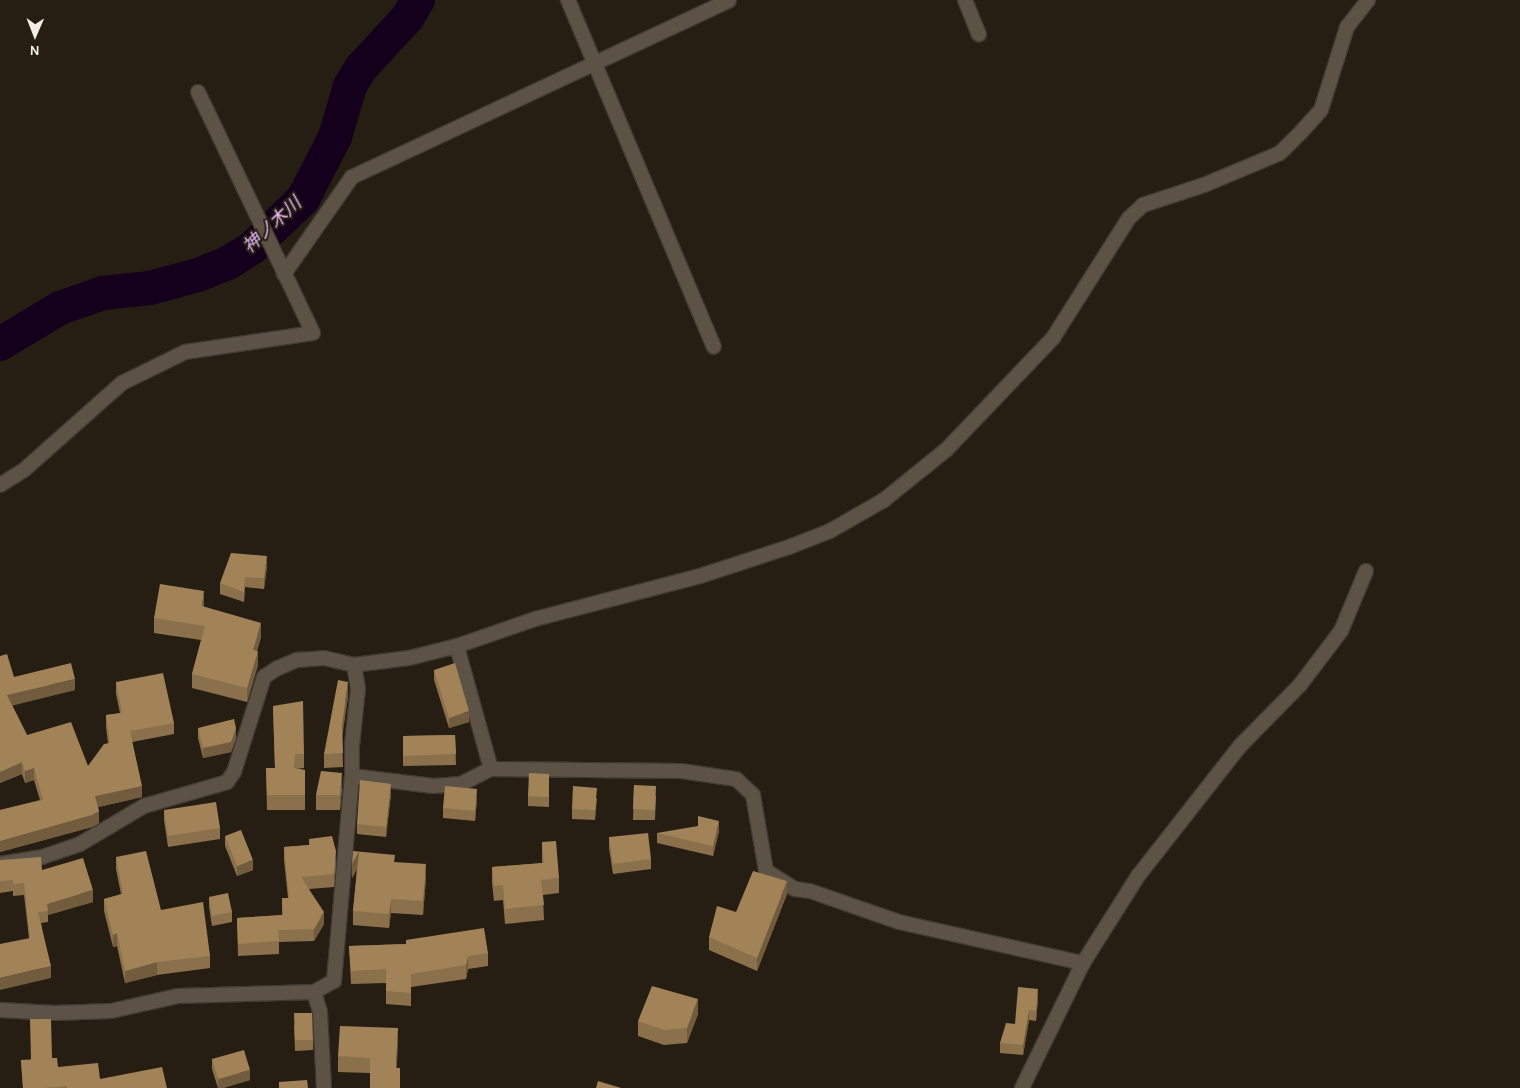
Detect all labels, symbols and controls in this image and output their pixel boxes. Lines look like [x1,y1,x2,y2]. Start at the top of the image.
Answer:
north arrow [10,10,60,60]
text: N [30,42,40,59]
water label: 神ノ木川 [238,193,306,257]

